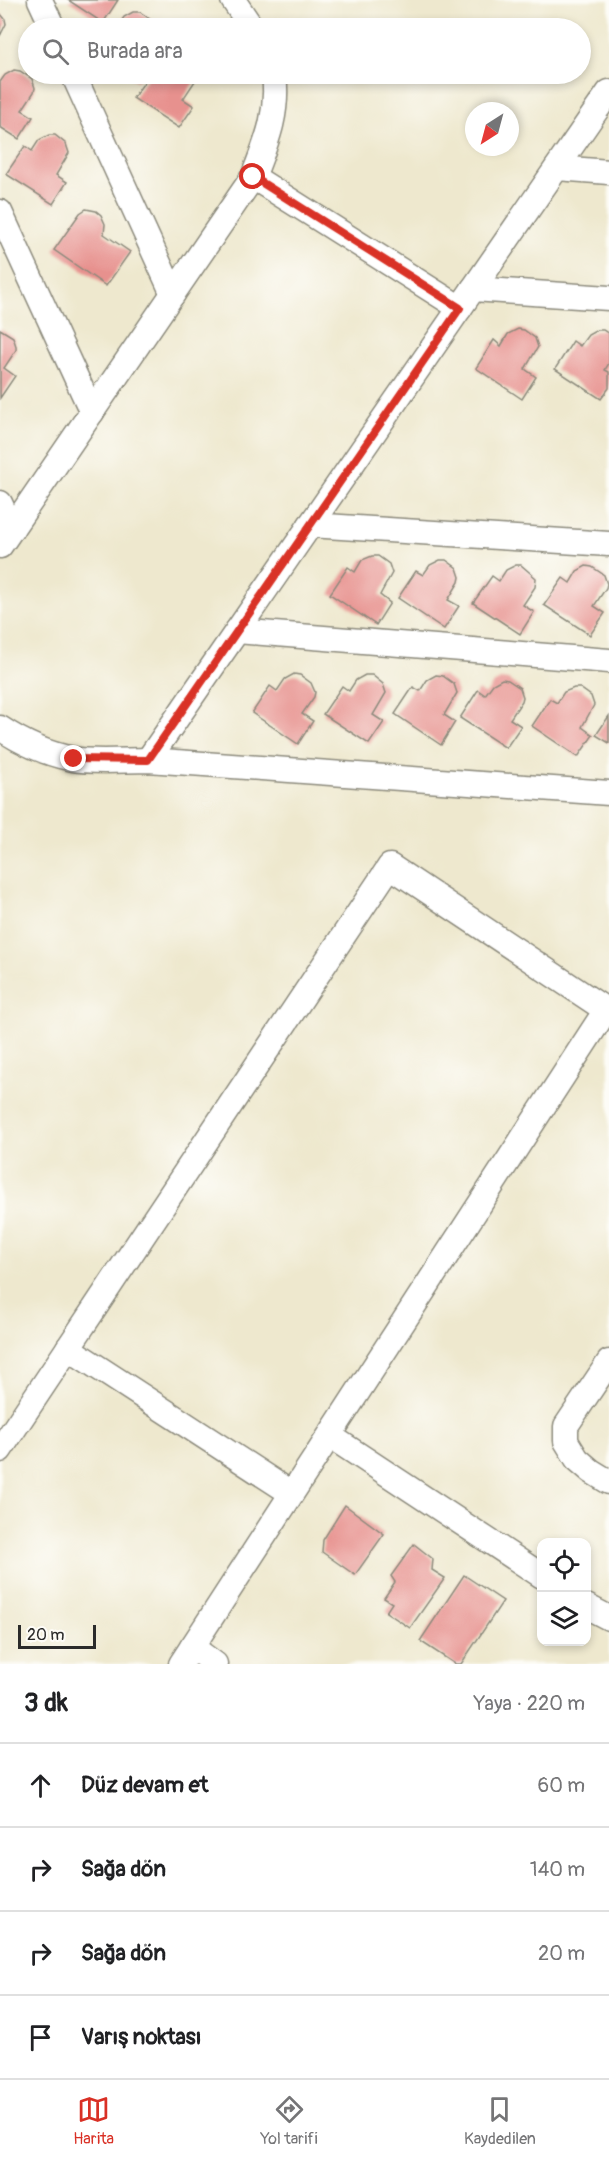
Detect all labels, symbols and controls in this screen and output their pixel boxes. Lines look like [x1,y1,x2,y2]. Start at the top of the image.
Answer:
search box [18,18,591,84]
icon: search [39,35,72,68]
text: Burada ara [87,37,183,65]
north arrow [465,102,519,156]
route start [239,163,265,189]
route end [60,745,86,771]
map controls [537,1538,591,1646]
button: locate [537,1538,591,1592]
button: layers [537,1592,591,1646]
scale bar [18,1622,96,1650]
text: 20 m [27,1625,65,1645]
text: 3 dk [24,1687,68,1719]
text: Yaya · 220 m [474,1691,585,1716]
icon: ahead [24,1769,57,1802]
text: Düz devam et [81,1771,208,1799]
text: 60 m [538,1773,585,1798]
icon: right [24,1853,57,1886]
text: Sağa dön [81,1855,166,1883]
text: 140 m [530,1857,585,1882]
icon: right [24,1937,57,1970]
text: Sağa dön [81,1939,166,1967]
text: 20 m [538,1941,585,1966]
icon: arrive [24,2021,57,2054]
text: Varış noktası [81,2023,202,2051]
tab: Harita [73,2093,114,2149]
tab: Yol tarifi [260,2093,318,2149]
tab: Kaydedilen [464,2093,536,2149]

